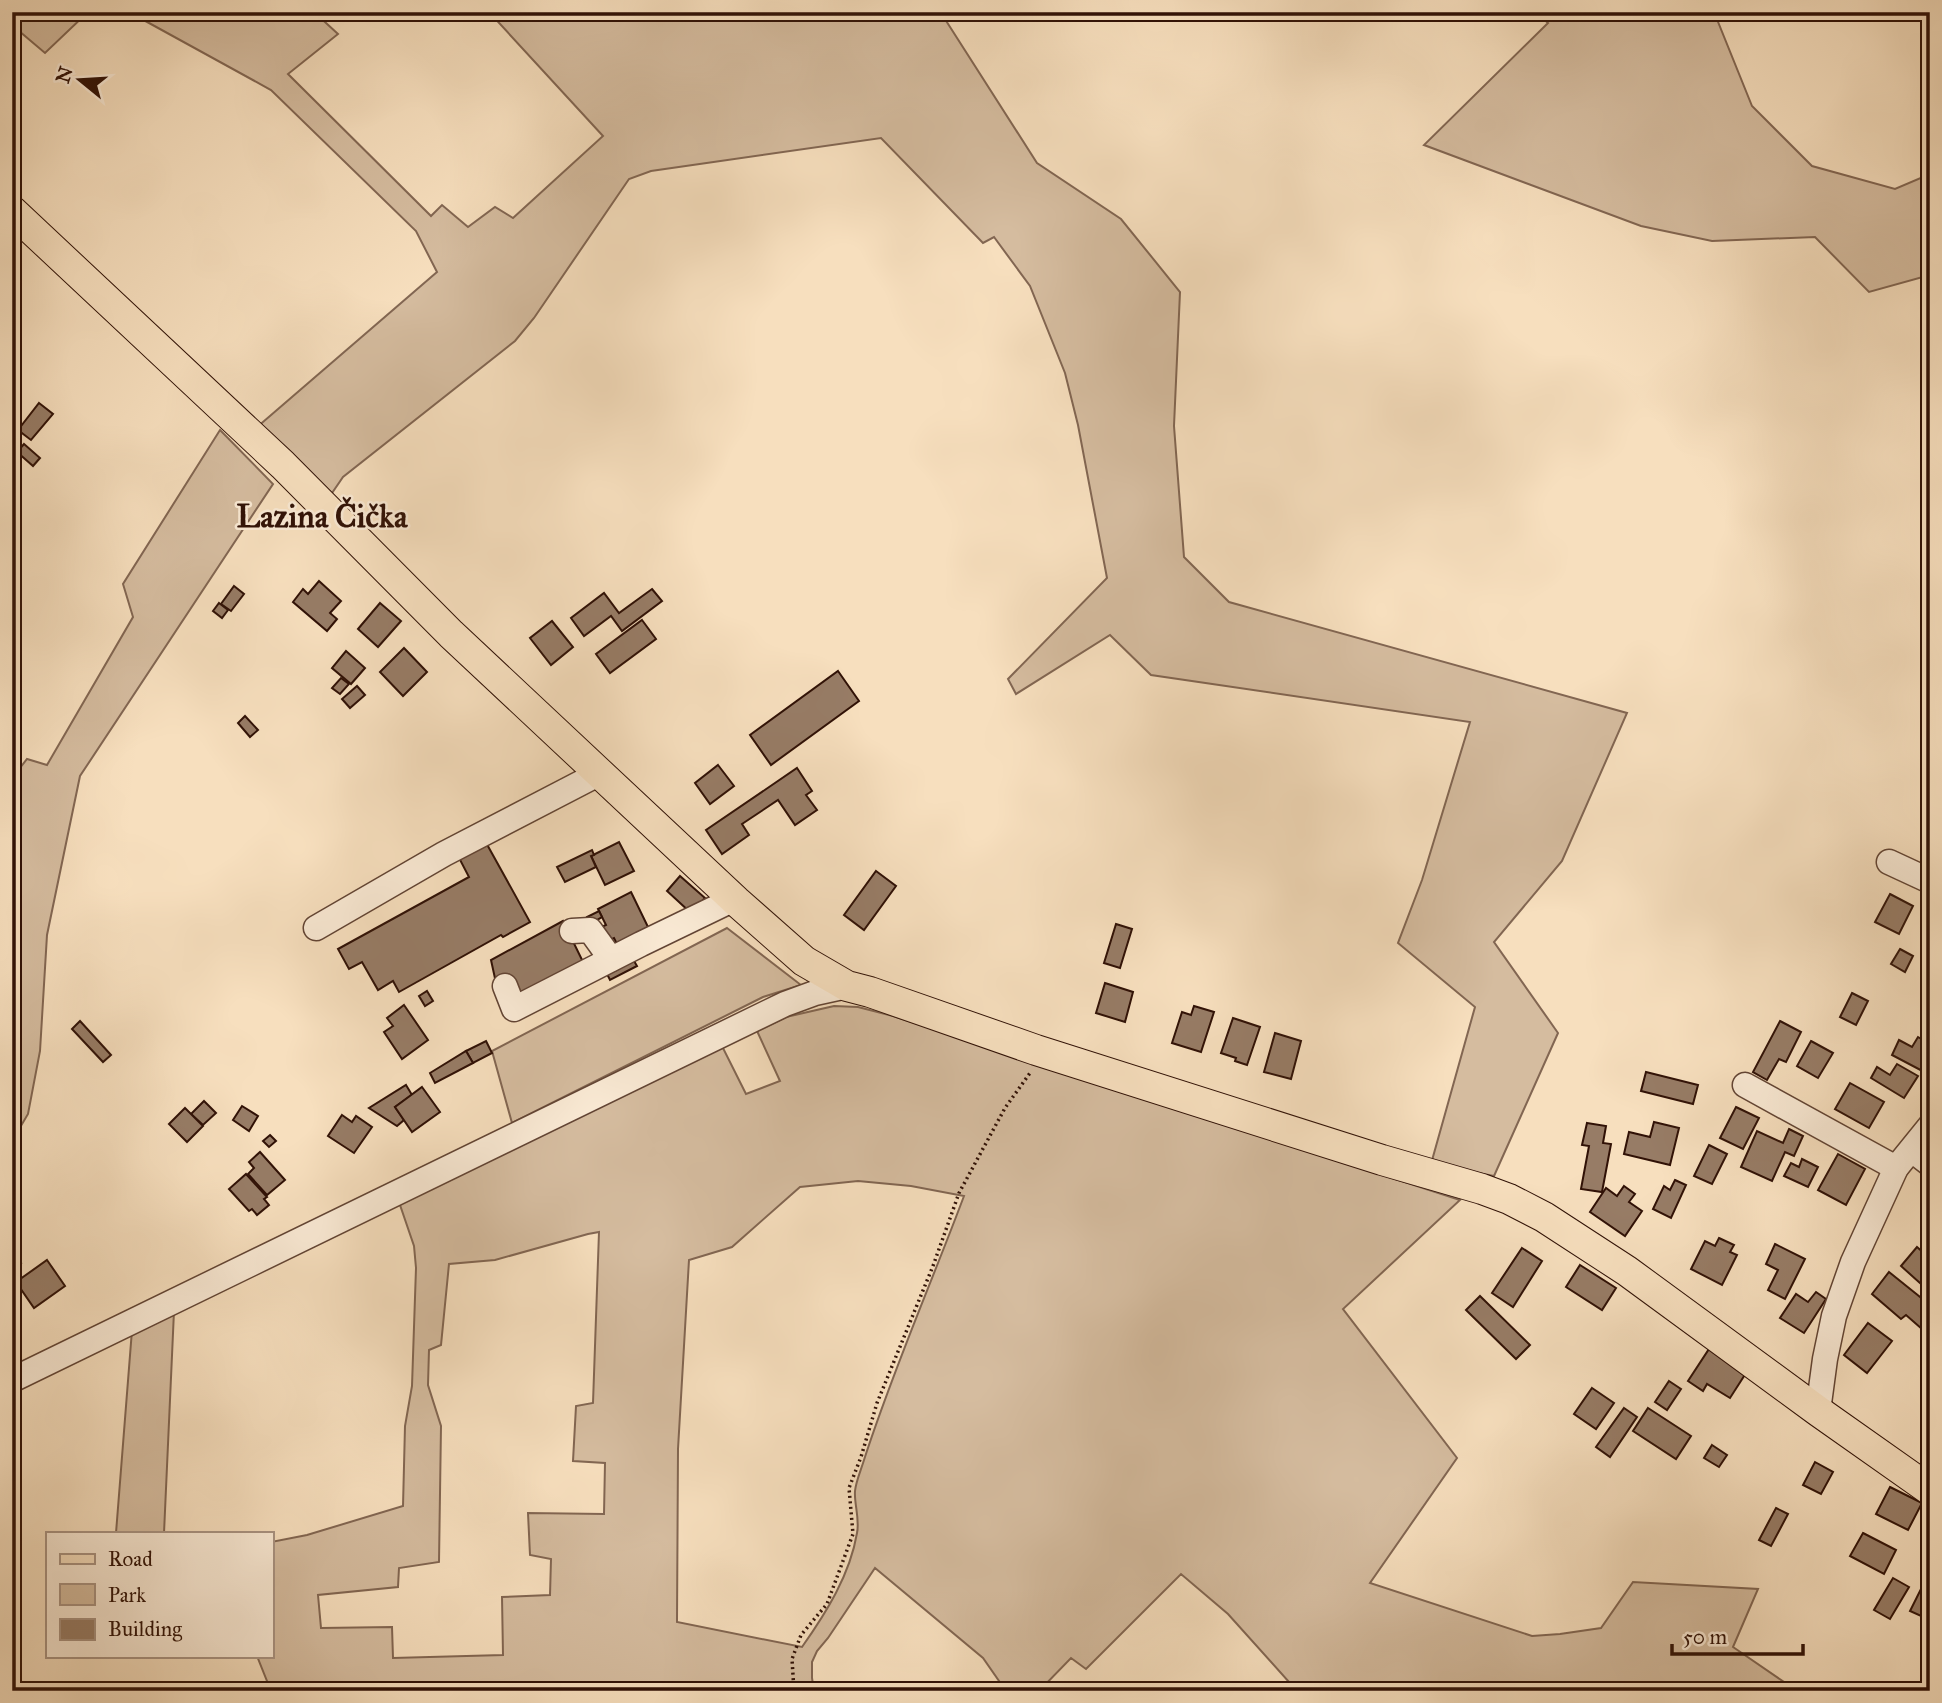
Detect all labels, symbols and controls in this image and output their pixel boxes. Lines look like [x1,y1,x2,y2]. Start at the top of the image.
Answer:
north arrow [46,46,116,116]
text: N [51,64,78,86]
district label: Lazina Čička [237,496,409,536]
legend [46,1532,273,1658]
text: Road [108,1546,153,1572]
text: Park [108,1582,146,1608]
scale bar [1672,1612,1804,1656]
text: Building [108,1616,182,1642]
text: 50 m [1683,1624,1728,1650]

